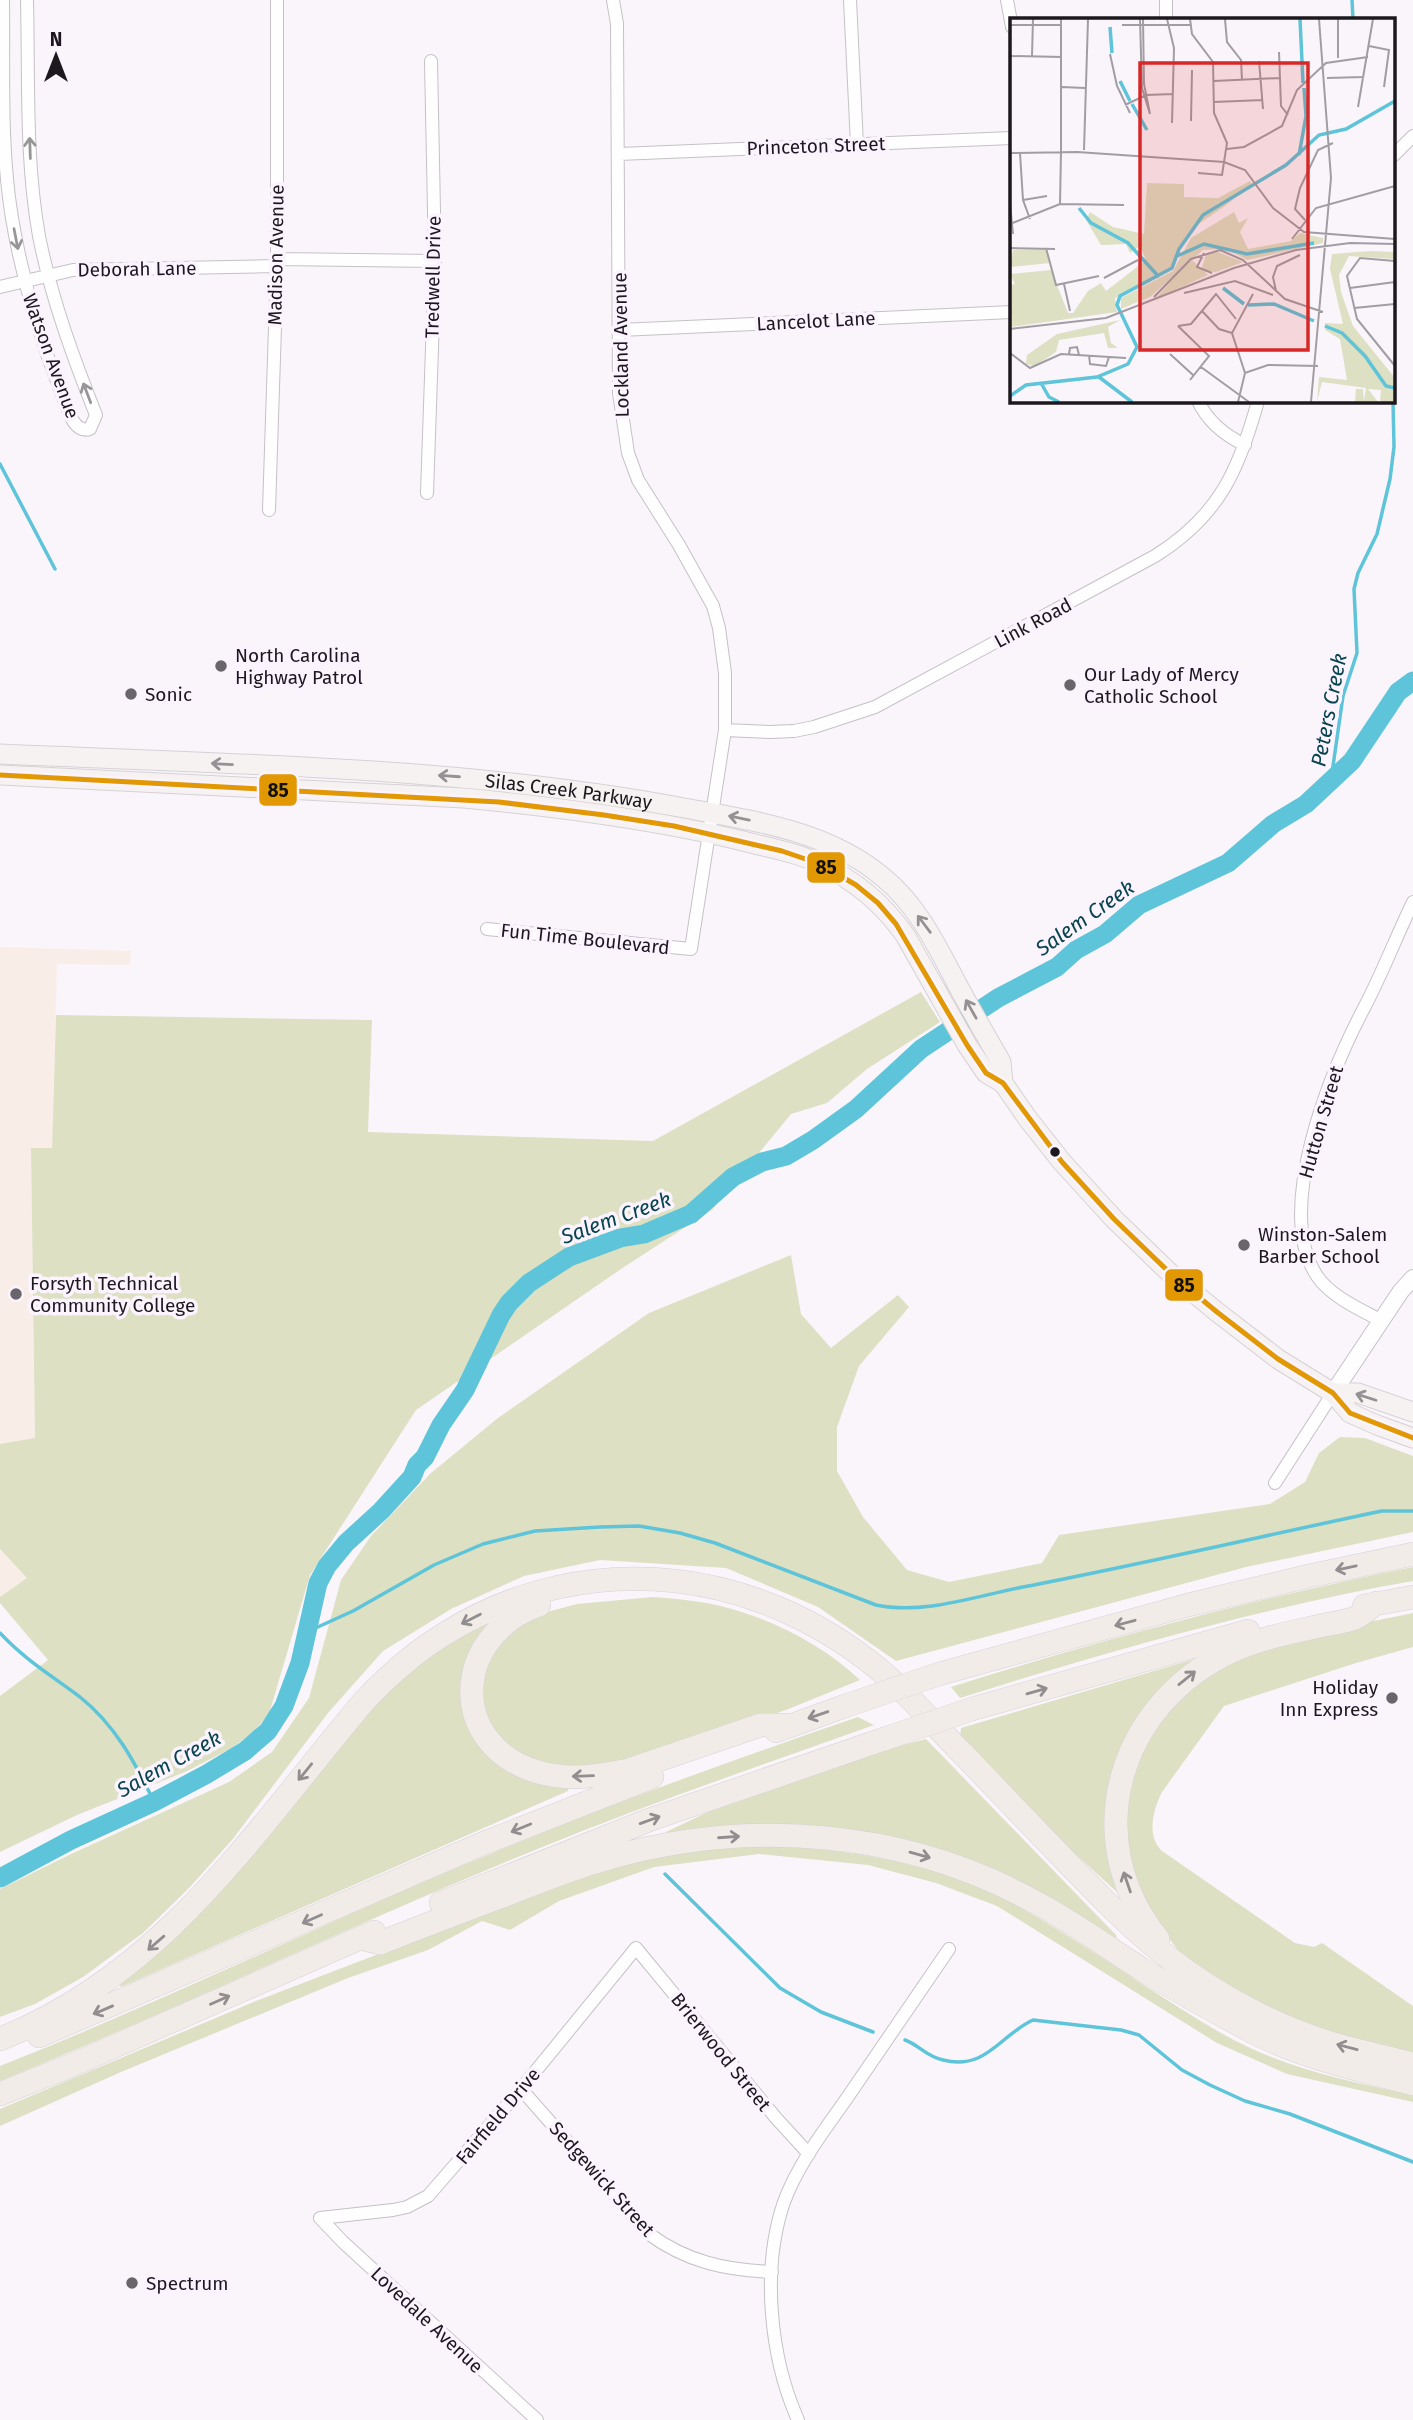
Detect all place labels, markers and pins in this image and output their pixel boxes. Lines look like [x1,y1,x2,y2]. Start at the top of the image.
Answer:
place label: North Carolina Highway Patrol [235,644,363,689]
marker: North Carolina Highway Patrol [213,658,229,674]
place label: Our Lady of Mercy Catholic School [1084,663,1239,708]
marker: Our Lady of Mercy Catholic School [1062,677,1078,693]
place label: Sonic [145,683,192,706]
marker: Sonic [123,686,139,702]
unlabelled marker [1048,1145,1062,1159]
place label: Winston-Salem Barber School [1258,1223,1387,1268]
marker: Winston-Salem Barber School [1236,1237,1252,1253]
place label: Forsyth Technical Community College [30,1272,195,1317]
marker: Forsyth Technical Community College [8,1286,24,1302]
place label: Holiday Inn Express [1280,1676,1379,1721]
marker: Holiday Inn Express [1384,1690,1400,1706]
place label: Spectrum [146,2272,229,2295]
marker: Spectrum [124,2275,140,2291]

